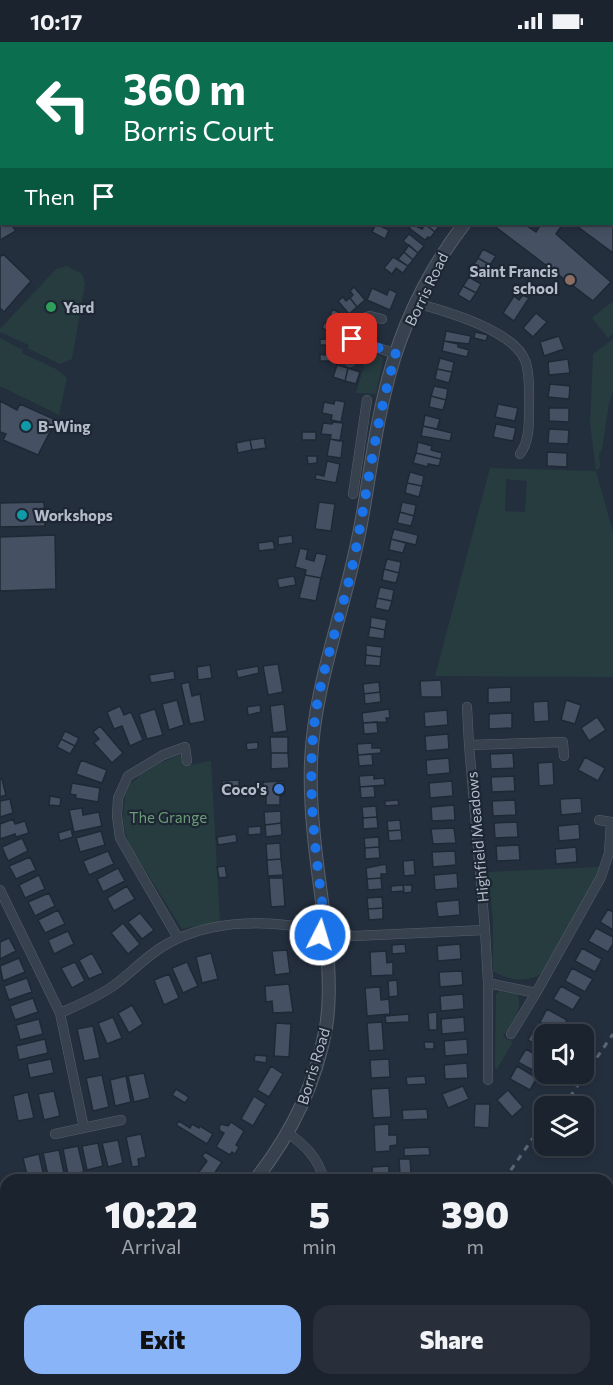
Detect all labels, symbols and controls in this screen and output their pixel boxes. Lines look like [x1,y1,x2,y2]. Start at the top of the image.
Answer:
text: 10:17 [30,8,82,35]
text: 360 m [123,62,246,114]
icon: left [24,66,102,144]
text: Borris Court [123,114,274,147]
icon: arrive [87,180,120,213]
text: Then [24,183,75,210]
street label: Borris Road [401,249,451,329]
place label: Saint Francis school [469,262,558,297]
marker: Saint Francis school [563,273,577,287]
place label: Yard [63,298,94,316]
marker: Yard [44,300,58,314]
pin [326,313,377,364]
icon: arrive [335,322,368,355]
place label: B-Wing [38,417,91,435]
marker: B-Wing [19,419,33,433]
place label: Workshops [34,506,113,524]
marker: Workshops [15,508,29,522]
street label: Highfield Meadows [462,771,492,903]
place label: Coco's [221,780,267,798]
marker: Coco's [272,782,286,796]
park label: The Grange [129,808,207,826]
position arrow [288,903,352,967]
map controls [534,1024,594,1156]
button: sound [534,1024,594,1084]
street label: Borris Road [293,1025,333,1107]
button: layers [534,1096,594,1156]
text: 10:22 [105,1191,198,1235]
text: 5 [309,1191,330,1235]
text: 390 [441,1191,509,1235]
text: Arrival [121,1234,181,1258]
text: min [302,1234,336,1258]
text: m [466,1234,484,1258]
button: Exit [24,1305,301,1374]
button: Share [313,1305,590,1374]

